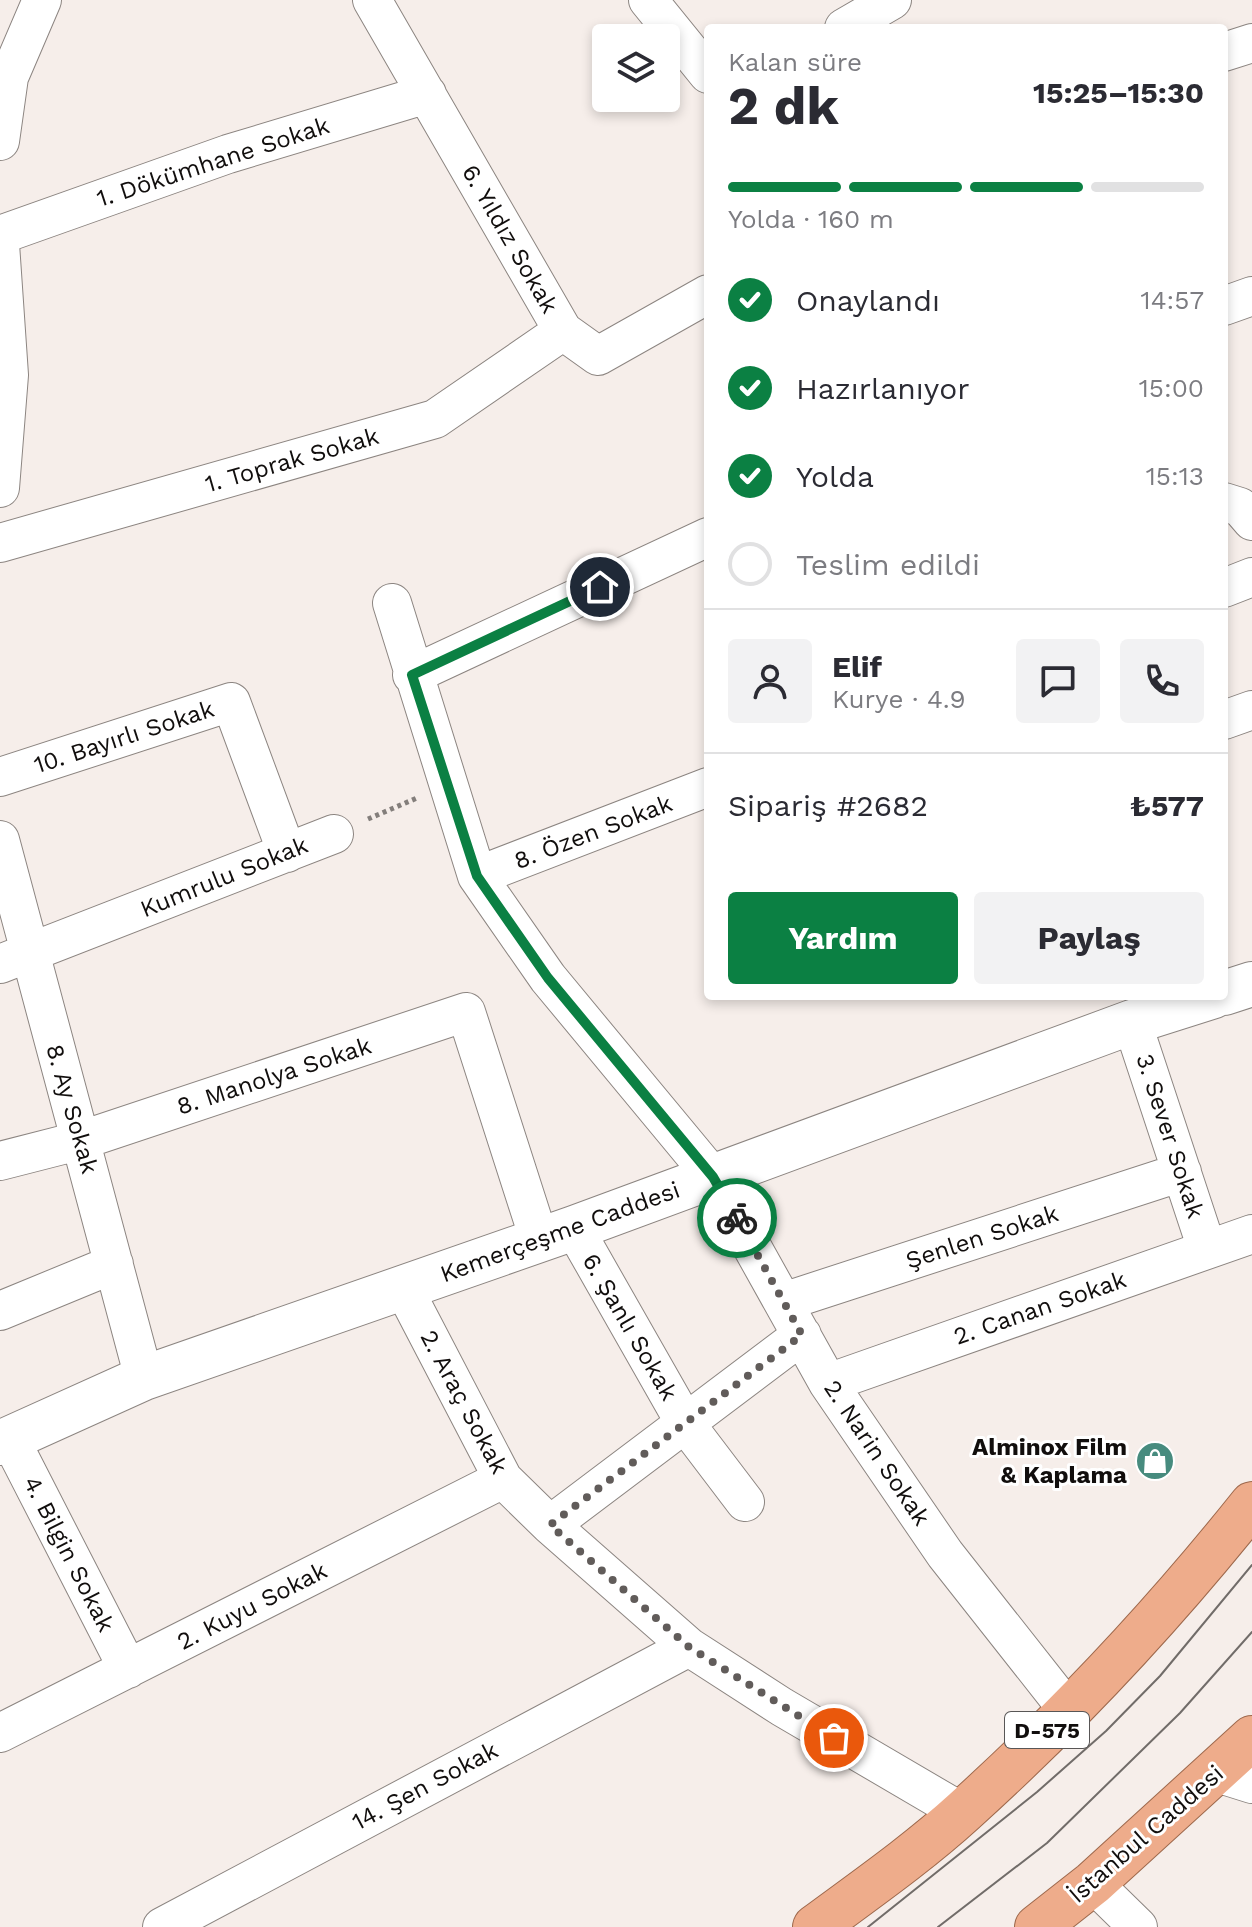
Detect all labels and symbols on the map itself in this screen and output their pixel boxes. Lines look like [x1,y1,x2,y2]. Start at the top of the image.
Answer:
street label: 1. Dökümhane Sokak [93,111,333,213]
street label: 6. Yıldız Sokak [456,160,564,319]
street label: 1. Toprak Sokak [202,422,382,498]
pin [566,553,634,621]
street label: 10. Bayırlı Sokak [30,695,218,779]
street label: 8. Özen Sokak [510,789,676,875]
street label: Kumrulu Sokak [136,831,312,923]
street label: 8. Manolya Sokak [173,1031,375,1121]
street label: 8. Ay Sokak [40,1041,104,1177]
street label: 3. Sever Sokak [1130,1050,1210,1222]
street label: Kemerçeşme Caddesi [437,1176,683,1288]
courier [697,1178,777,1258]
street label: Şenlen Sokak [902,1199,1062,1275]
street label: 6. Şanlı Sokak [577,1249,684,1406]
street label: 2. Canan Sokak [950,1265,1130,1351]
street label: 2. Araç Sokak [414,1325,514,1479]
street label: 2. Narin Sokak [818,1375,936,1531]
place label: Alminox Film & Kaplama [972,1433,1127,1489]
shop icon: Alminox Film & Kaplama [1134,1440,1176,1482]
street label: 4. Bilgin Sokak [18,1472,120,1637]
street label: 2. Kuyu Sokak [172,1556,332,1656]
pin [800,1704,868,1772]
road number: D-575 [1005,1712,1089,1748]
street label: 14. Şen Sokak [347,1736,503,1836]
street label: İstanbul Caddesi [1063,1759,1229,1909]

